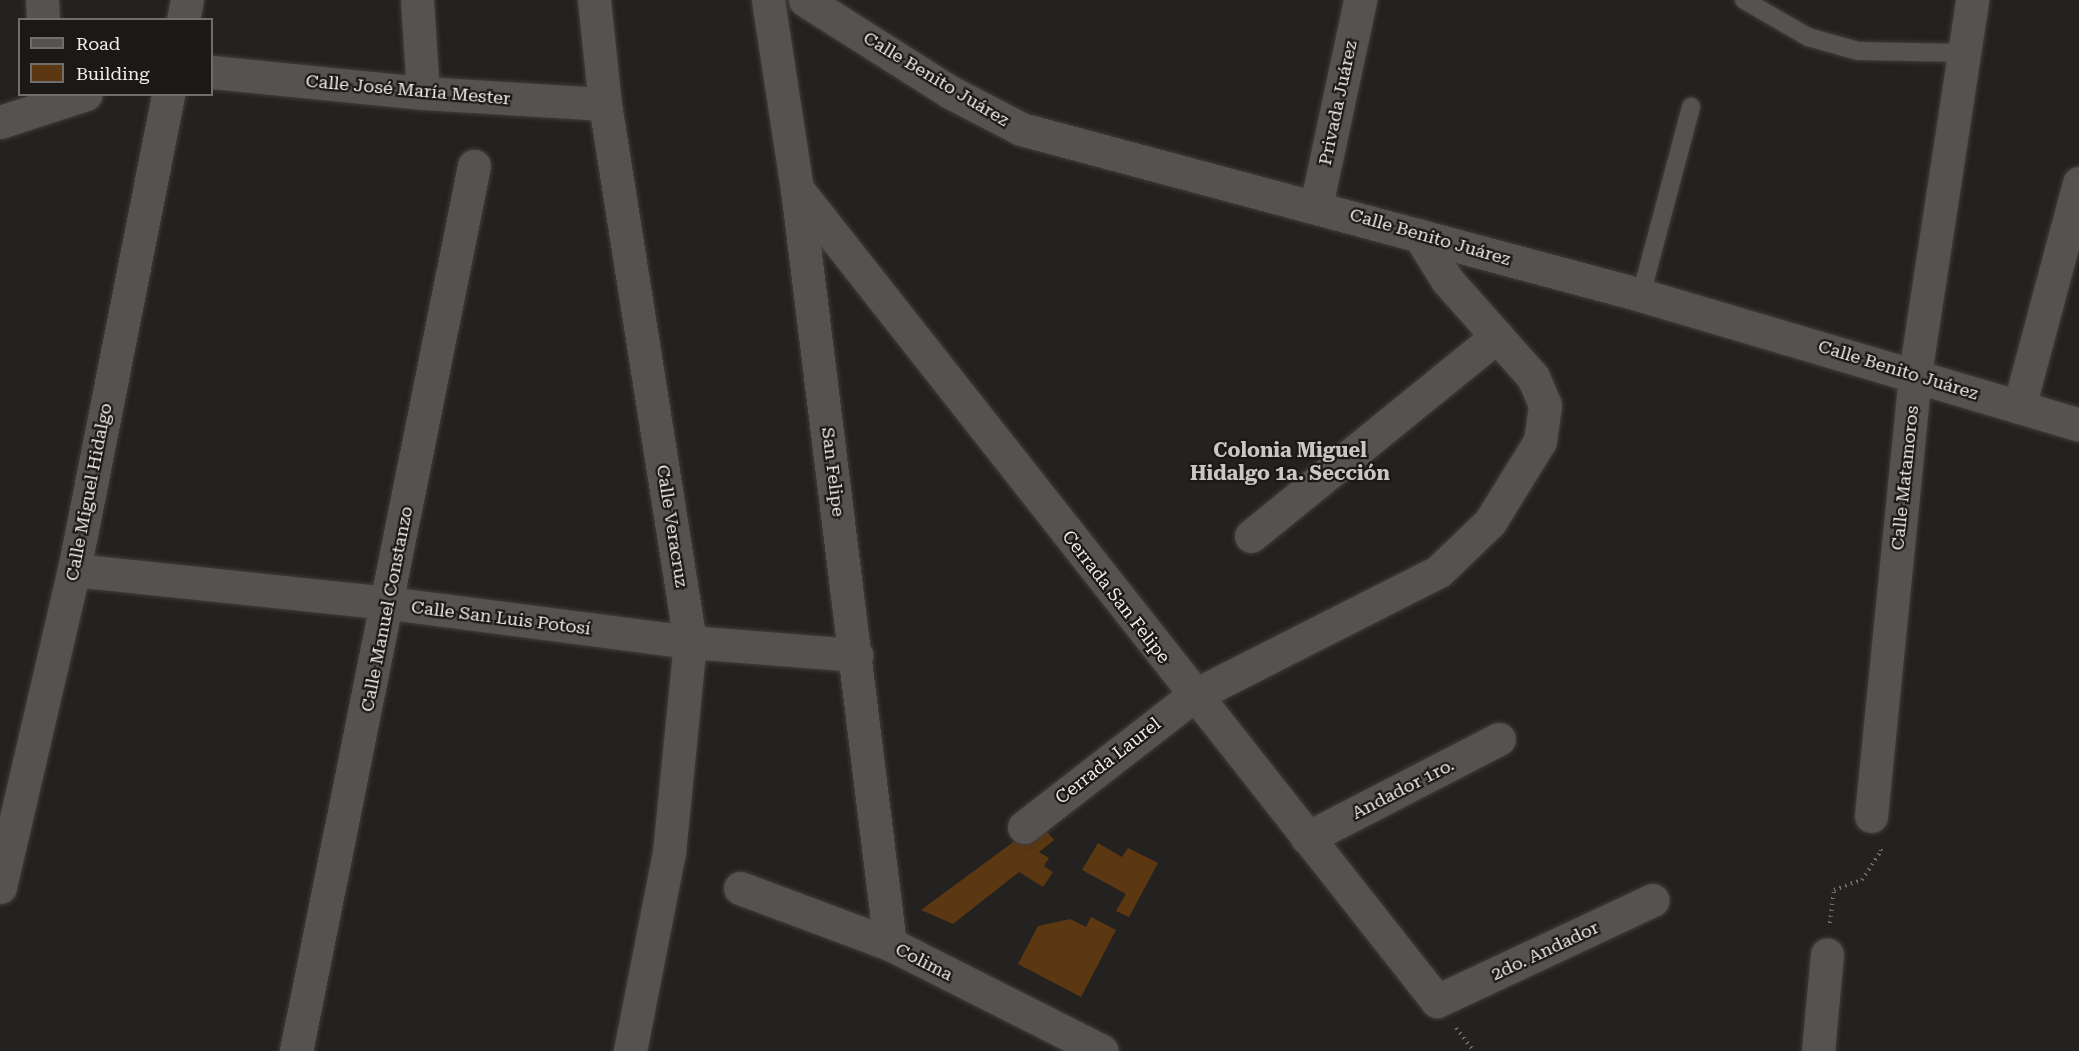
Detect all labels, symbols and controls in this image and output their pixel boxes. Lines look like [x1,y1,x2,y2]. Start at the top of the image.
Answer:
legend [18,18,213,96]
street label: Calle Benito Juárez [859,27,1013,131]
text: Road [76,33,120,54]
street label: Privada Juárez [1314,39,1362,167]
text: Building [76,63,150,84]
street label: Calle José María Mester [305,70,511,110]
street label: Calle Benito Juárez [1347,204,1513,270]
street label: Calle Benito Juárez [1815,335,1981,405]
street label: Calle Miguel Hidalgo [61,401,117,583]
street label: Calle Matamoros [1887,405,1923,551]
street label: San Felipe [817,426,849,518]
district label: Colonia Miguel Hidalgo 1a. Sección [1190,438,1390,485]
street label: Calle Veracruz [652,463,692,589]
street label: Calle Manuel Constanzo [356,504,418,714]
street label: Cerrada San Felipe [1057,526,1175,668]
street label: Calle San Luis Potosí [410,596,592,640]
street label: Cerrada Laurel [1051,713,1165,809]
street label: Andador 1ro. [1348,754,1458,824]
street label: 2do. Andador [1488,917,1602,985]
street label: Colima [892,938,956,986]

